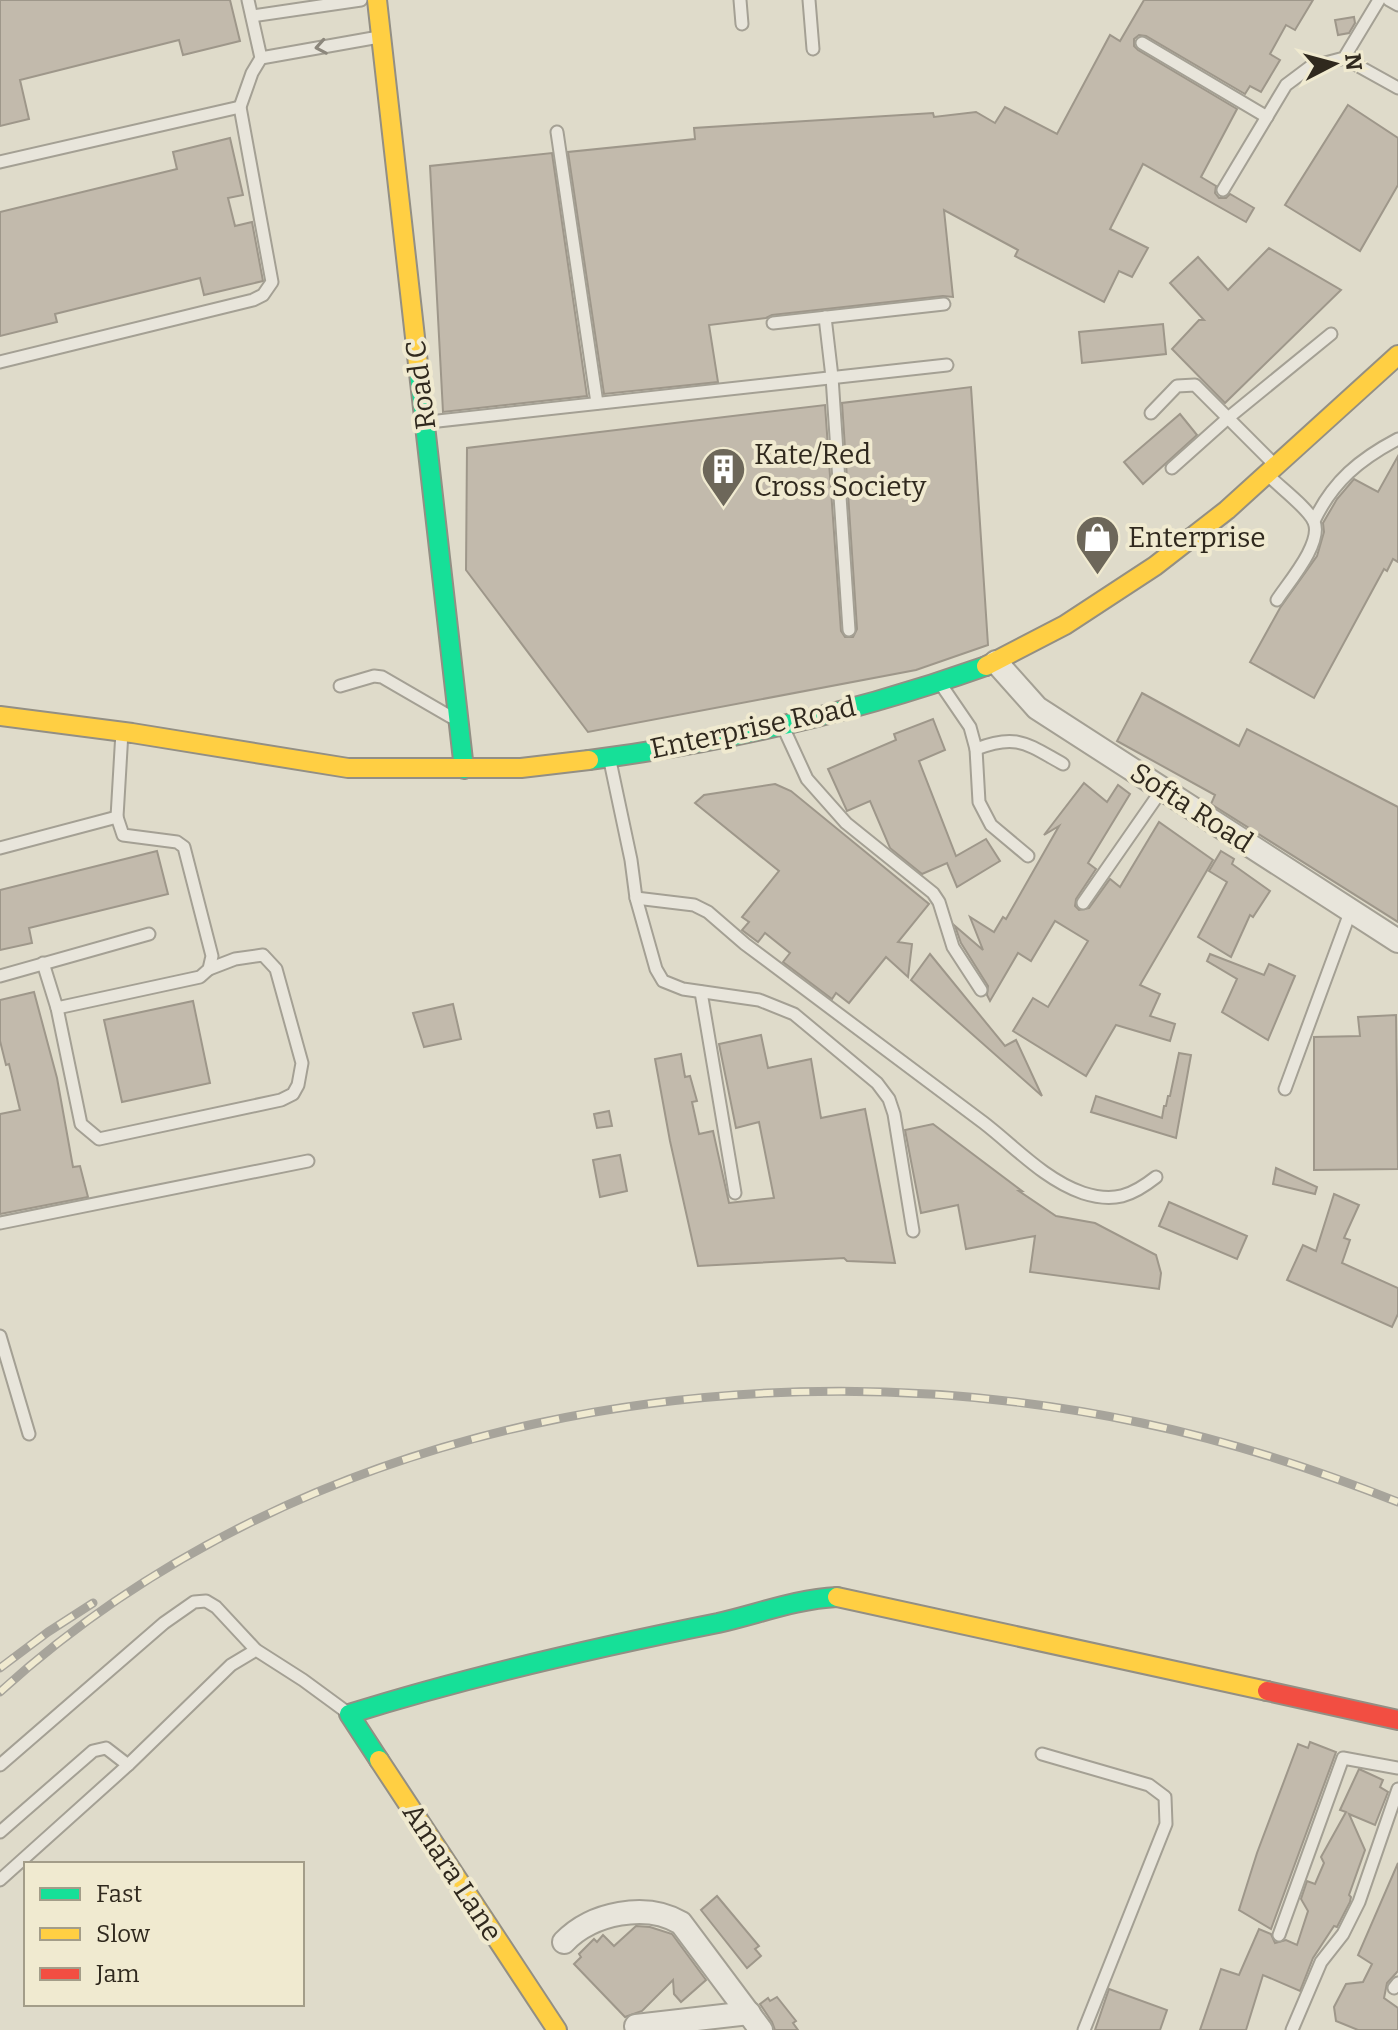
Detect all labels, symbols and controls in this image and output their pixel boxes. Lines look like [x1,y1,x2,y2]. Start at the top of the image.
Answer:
north arrow [1294,24,1374,104]
one-way arrow [314,38,328,55]
text: N [1339,52,1368,72]
street label: Road C [399,338,442,431]
place label: Kate/Red Cross Society [754,438,926,503]
building icon: Kate/Red Cross Society [699,446,747,509]
shop icon: Enterprise [1073,513,1121,576]
place label: Enterprise [1128,521,1266,554]
street label: Enterprise Road [647,690,859,765]
street label: Softa Road [1124,756,1259,859]
street label: Amara Lane [396,1797,509,1947]
legend [24,1862,304,2006]
text: Fast [96,1880,142,1908]
text: Slow [96,1920,151,1948]
text: Jam [95,1960,140,1988]

